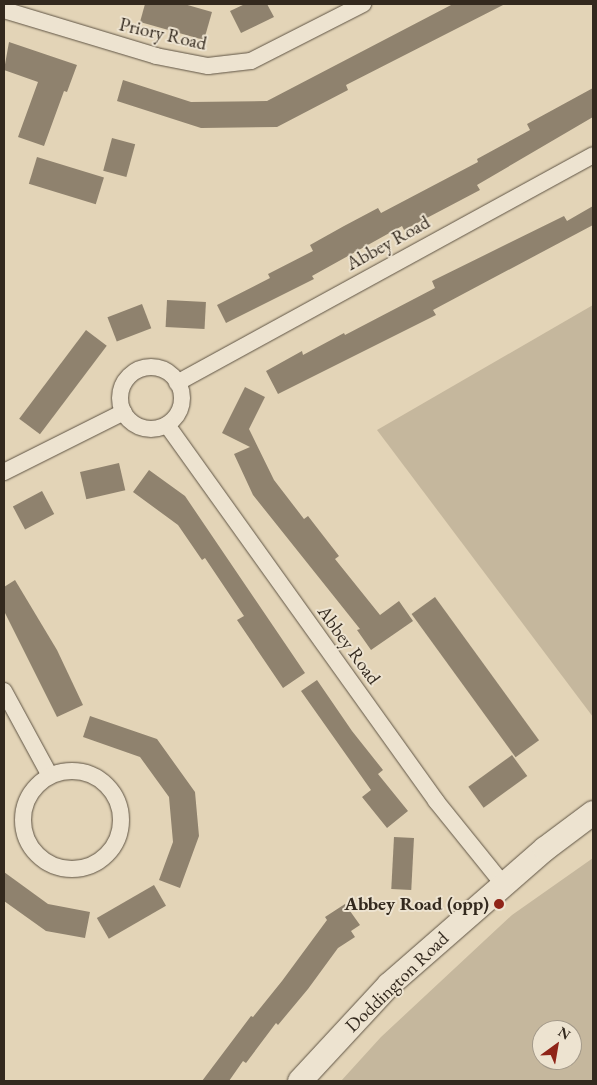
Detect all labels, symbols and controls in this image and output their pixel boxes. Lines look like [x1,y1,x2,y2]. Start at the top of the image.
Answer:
street label: Priory Road [117,13,209,55]
street label: Abbey Road [342,211,434,275]
street label: Abbey Road [313,601,385,689]
place label: Abbey Road (opp) [344,893,489,915]
marker: Abbey Road (opp) [493,898,505,910]
street label: Doddington Road [341,927,453,1037]
north arrow [532,1020,582,1070]
text: N [555,1022,574,1044]

